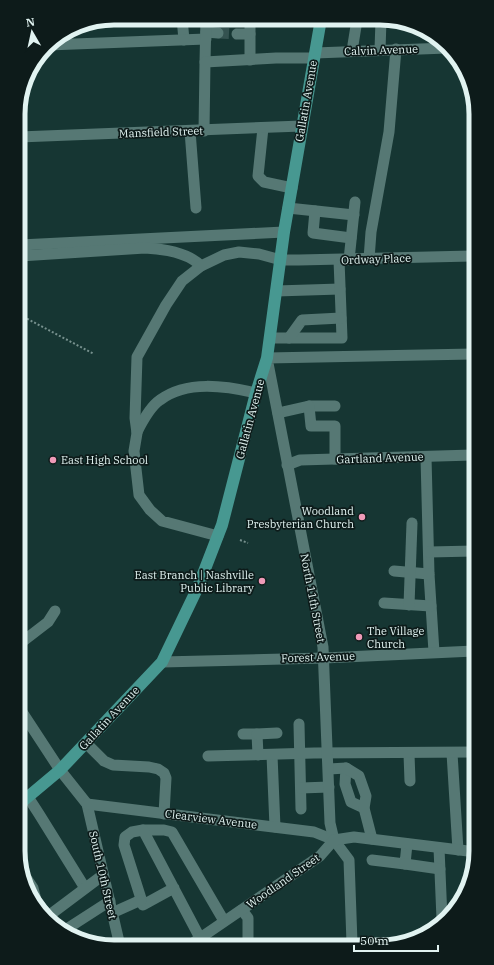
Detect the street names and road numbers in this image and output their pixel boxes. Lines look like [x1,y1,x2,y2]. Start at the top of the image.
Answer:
street label: Calvin Avenue [344,42,418,58]
street label: Gallatin Avenue [292,59,320,143]
street label: Mansfield Street [119,124,203,140]
street label: Ordway Place [341,251,411,267]
street label: Gallatin Avenue [233,377,267,460]
street label: Gartland Avenue [336,449,424,467]
street label: North 11th Street [298,552,329,644]
street label: Forest Avenue [281,649,355,665]
street label: Gallatin Avenue [76,683,142,753]
street label: Clearview Avenue [164,806,258,832]
street label: South 10th Street [86,829,120,921]
street label: Woodland Street [244,851,322,911]

